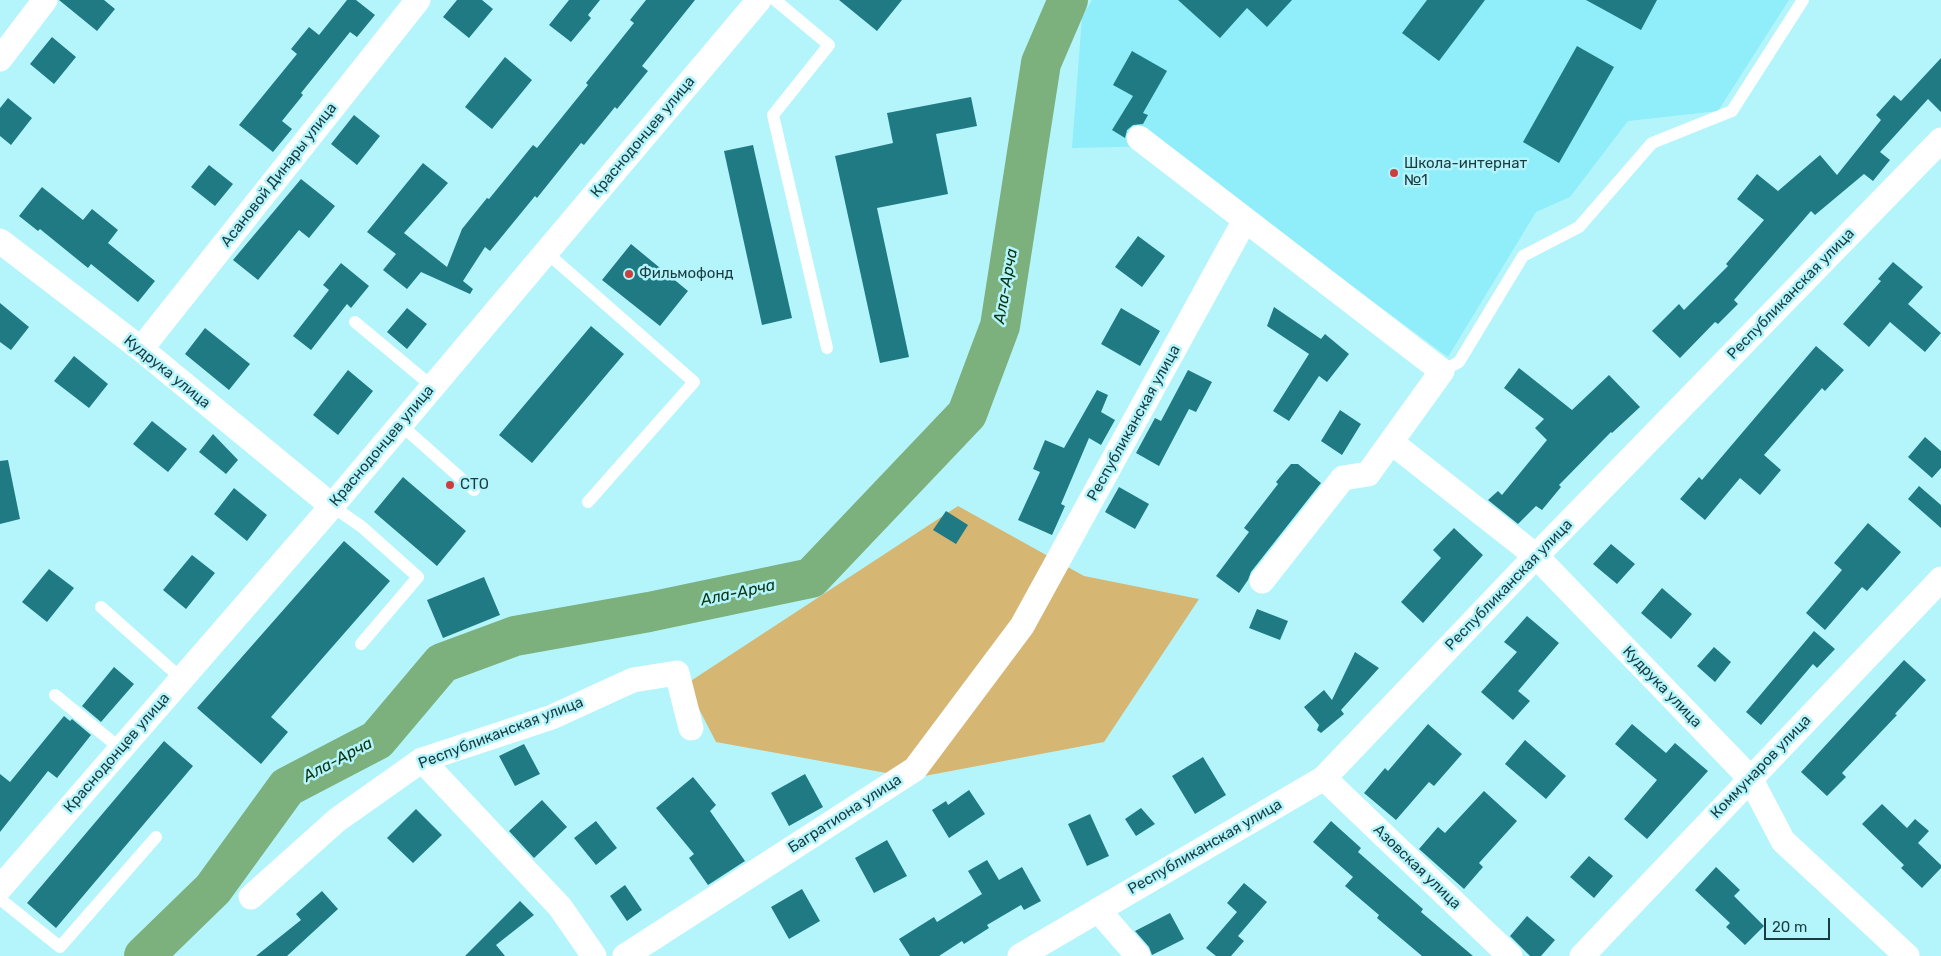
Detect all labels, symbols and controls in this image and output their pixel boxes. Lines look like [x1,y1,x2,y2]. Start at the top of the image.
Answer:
street label: Краснодонцев улица [587,73,699,201]
street label: Асановой Динары улица [217,99,341,251]
place label: Школа-интернат №1 [1404,155,1527,190]
marker: Школа-интернат №1 [1388,167,1400,179]
street label: Республиканская улица [1724,225,1858,363]
water label: Ала-Арча [990,247,1022,325]
place label: Фильмофонд [639,265,734,283]
marker: Фильмофонд [623,268,635,280]
street label: Кудрука улица [120,332,214,412]
street label: Республиканская улица [1084,342,1184,504]
street label: Краснодонцев улица [326,382,438,510]
place label: СТО [460,476,489,494]
marker: СТО [444,479,456,491]
street label: Республиканская улица [1442,516,1576,654]
water label: Ала-Арча [699,576,777,610]
street label: Кудрука улица [1619,643,1705,731]
street label: Краснодонцев улица [60,690,174,816]
street label: Республиканская улица [416,693,586,773]
street label: Коммунаров улица [1707,712,1815,822]
water label: Ала-Арча [300,734,376,786]
street label: Багратиона улица [785,771,905,857]
street label: Республиканская улица [1125,795,1285,899]
street label: Азовская улица [1370,821,1464,913]
scale bar [1766,908,1832,940]
text: 20 m [1772,918,1807,936]

